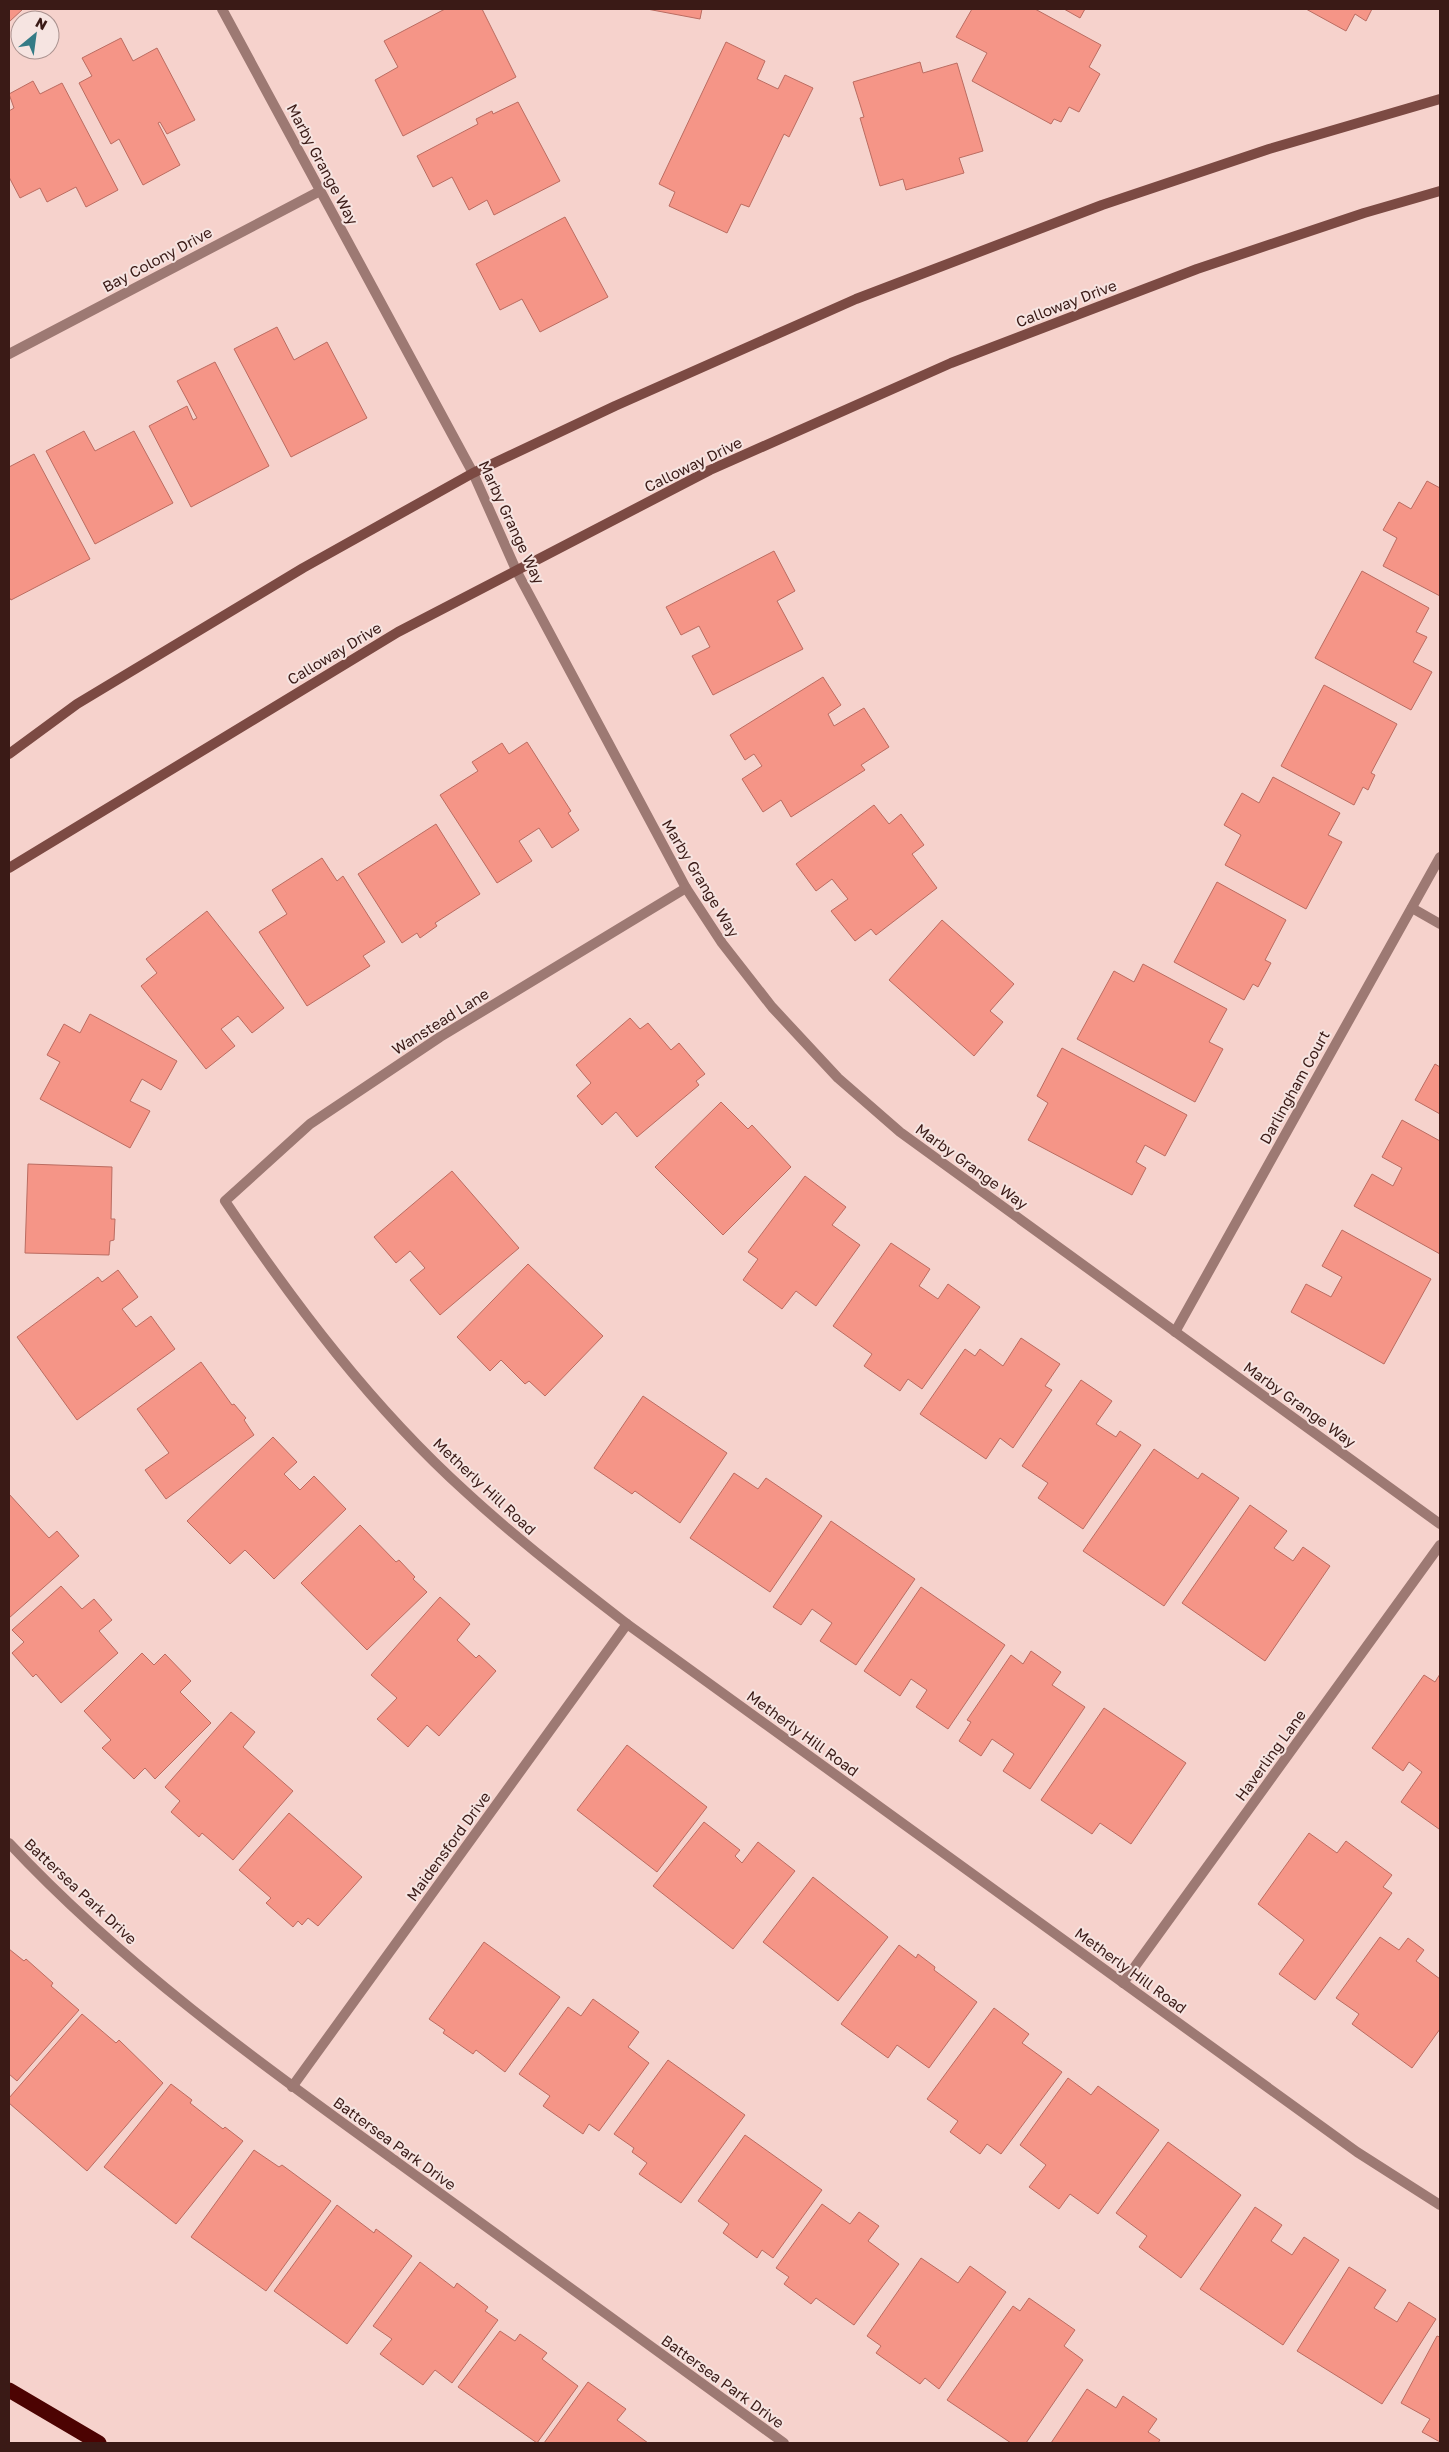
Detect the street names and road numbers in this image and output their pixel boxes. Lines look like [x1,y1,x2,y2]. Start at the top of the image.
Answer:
street label: Marby Grange Way [284,100,363,228]
street label: Bay Colony Drive [99,222,215,295]
street label: Calloway Drive [1013,275,1119,330]
street label: Calloway Drive [641,432,745,495]
street label: Marby Grange Way [475,457,549,587]
street label: Calloway Drive [284,618,384,688]
street label: Marby Grange Way [659,816,744,941]
street label: Wanstead Lane [388,984,492,1058]
street label: Darlingham Court [1255,1027,1333,1147]
street label: Marby Grange Way [912,1119,1032,1213]
street label: Marby Grange Way [1240,1357,1360,1451]
street label: Metherly Hill Road [430,1434,540,1538]
street label: Metherly Hill Road [744,1686,862,1780]
street label: Haverling Lane [1231,1706,1309,1804]
street label: Maidensford Drive [402,1788,494,1904]
street label: Battersea Park Drive [21,1834,141,1948]
street label: Metherly Hill Road [1072,1923,1190,2017]
street label: Battersea Park Drive [330,2093,460,2194]
street label: Battersea Park Drive [658,2331,788,2432]

